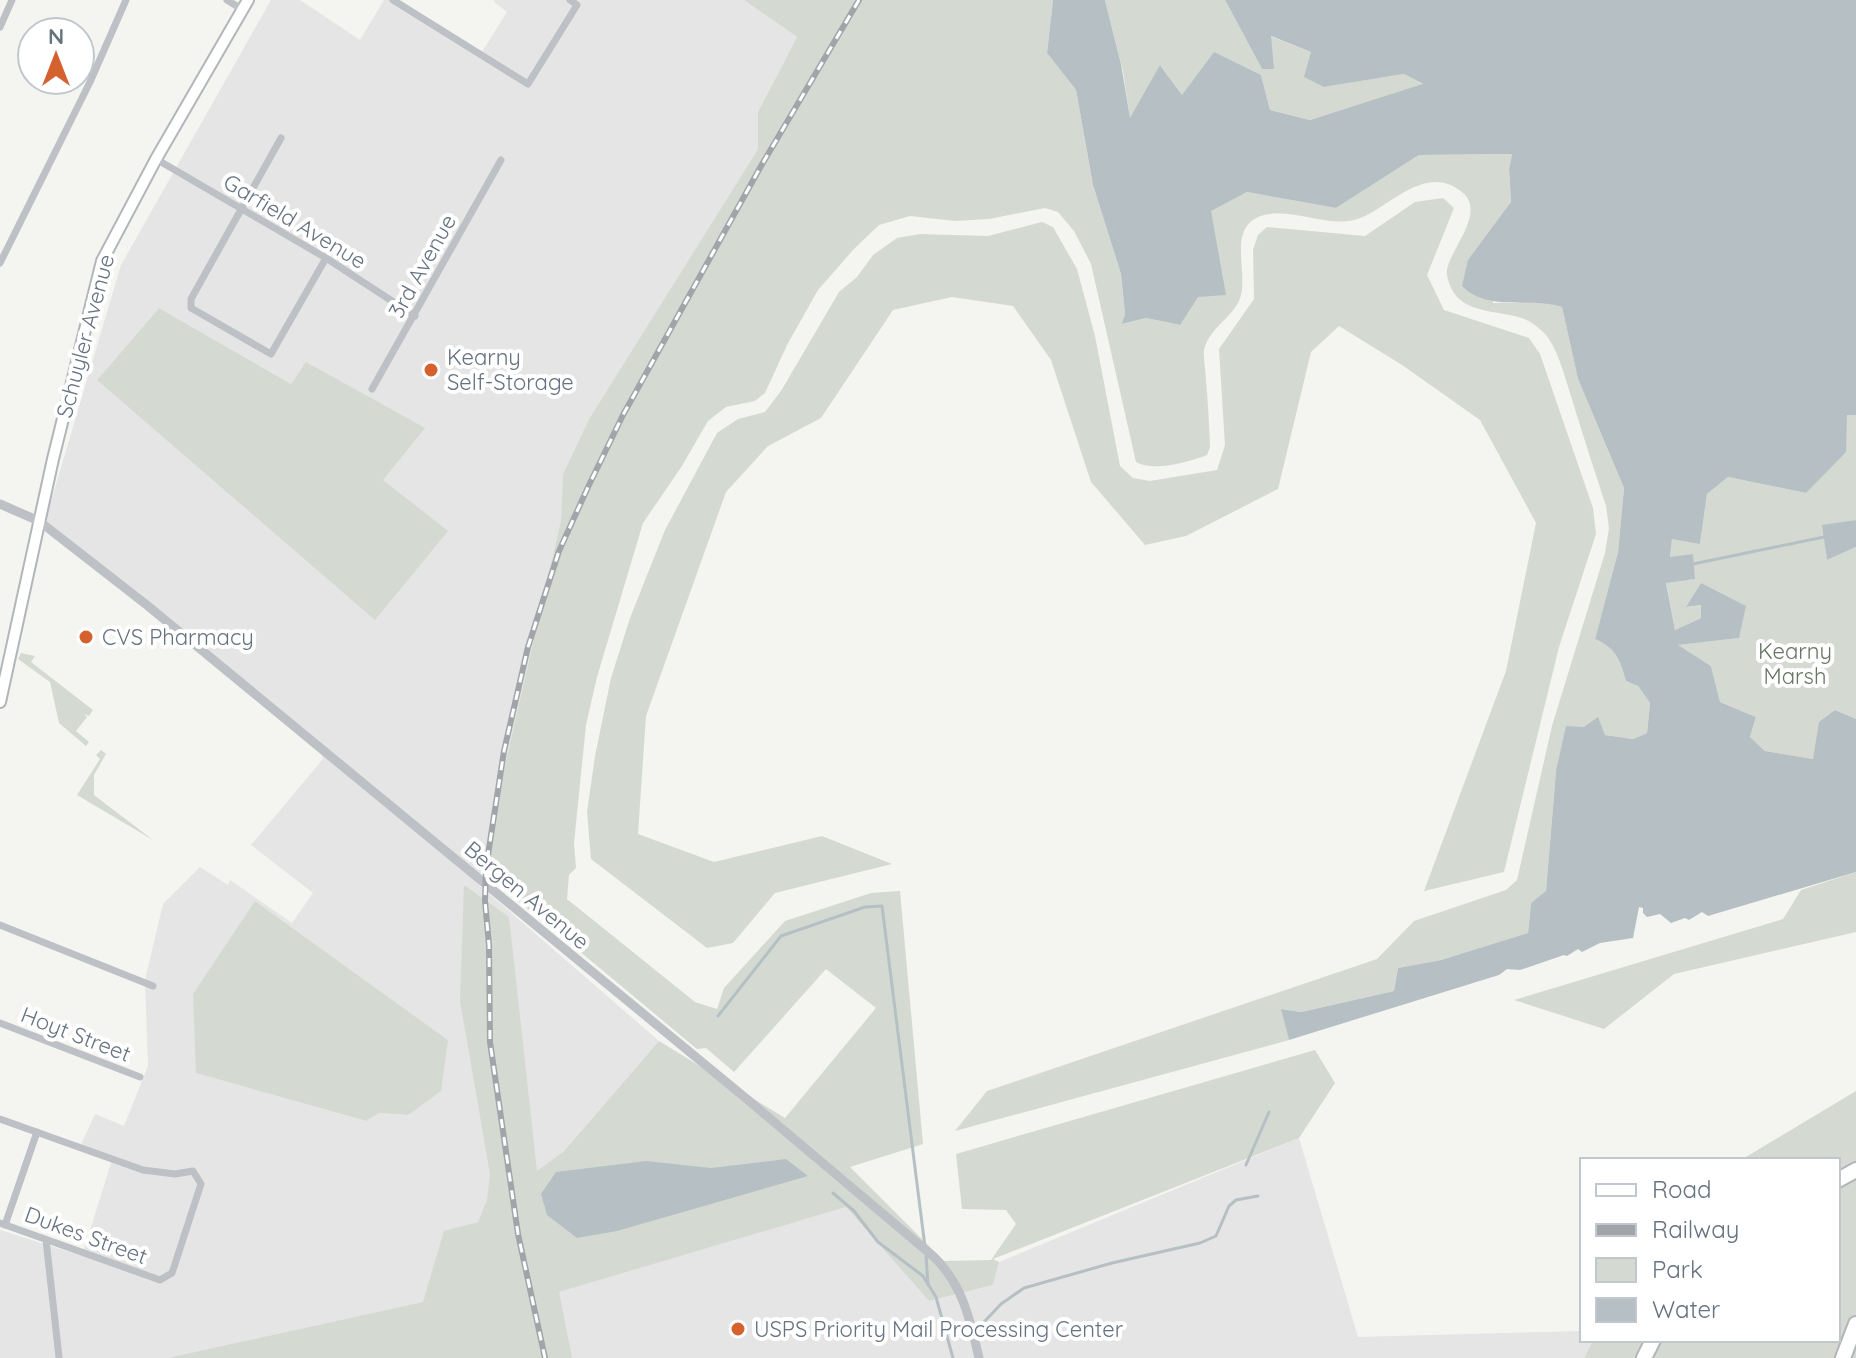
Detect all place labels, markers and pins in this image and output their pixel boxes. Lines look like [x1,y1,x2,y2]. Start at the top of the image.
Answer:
place label: Kearny Self-Storage [447,343,574,396]
marker: Kearny Self-Storage [422,361,440,379]
place label: CVS Pharmacy [102,623,254,651]
marker: CVS Pharmacy [77,628,95,646]
place label: USPS Priority Mail Processing Center [754,1315,1124,1343]
marker: USPS Priority Mail Processing Center [729,1320,747,1338]

